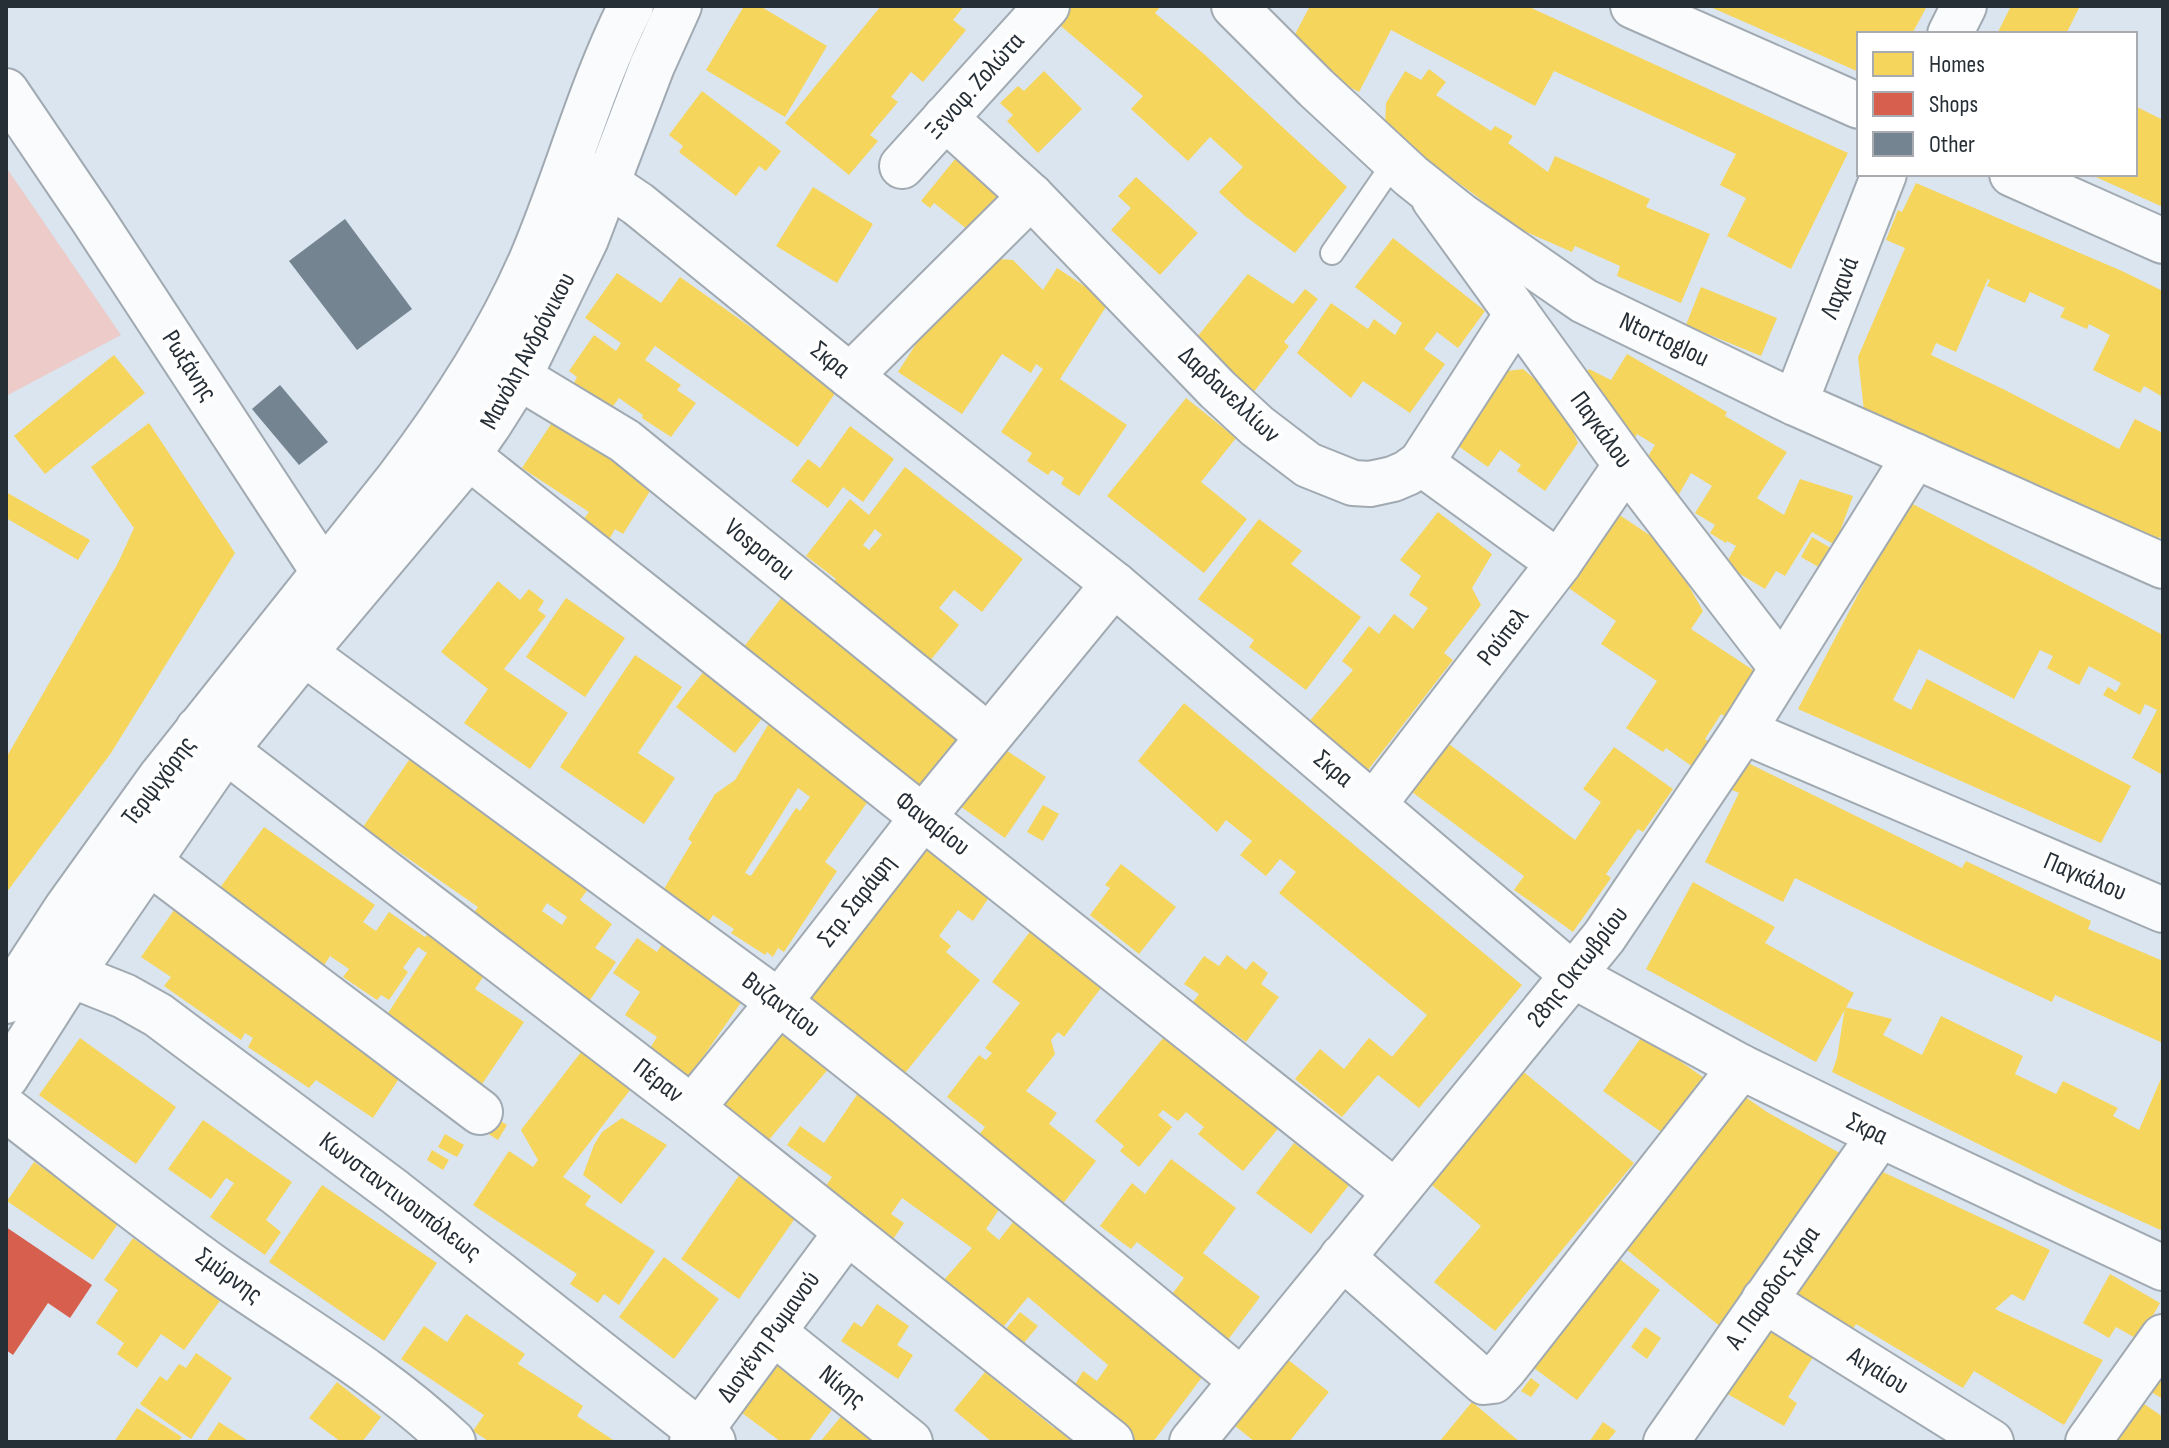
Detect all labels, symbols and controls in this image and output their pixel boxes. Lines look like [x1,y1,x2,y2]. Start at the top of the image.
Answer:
street label: Ξενοφ. Ζολώτα [919,26,1031,146]
legend [1857,32,2137,176]
text: Homes [1929,50,1985,79]
text: Shops [1929,90,1978,119]
text: Other [1929,130,1975,159]
street label: Λαχανά [1814,253,1866,324]
street label: Μανόλη Ανδρόνικου [474,267,582,435]
street label: Ntortoglou [1614,306,1714,374]
street label: Ρωξάνης [155,325,223,407]
street label: Σκρα [804,335,856,385]
street label: Δαρδανελλίων [1172,340,1286,450]
street label: Παγκάλου [1563,386,1639,474]
street label: Vosporou [718,512,800,588]
street label: Ρούπελ [1471,601,1536,672]
street label: Τερψιχόρης [115,730,203,832]
street label: Σκρα [1307,744,1359,794]
street label: Φαναρίου [888,785,976,863]
street label: Παγκάλου [2039,846,2131,908]
street label: Στρ. Σαράφη [811,849,903,953]
street label: 28ης Οκτωβρίου [1521,900,1635,1034]
street label: Βυζαντίου [736,966,826,1044]
street label: Πέραν [627,1052,689,1110]
street label: Σκρα [1842,1106,1893,1152]
street label: Κωνσταντινουπόλεως [313,1126,487,1268]
street label: Α. Παροδος Σκρα [1719,1220,1827,1356]
street label: Σμύρνης [190,1241,268,1311]
street label: Διογένη Ρωμανού [711,1265,827,1409]
street label: Αιγαίου [1841,1340,1914,1402]
street label: Νίκης [812,1359,872,1415]

